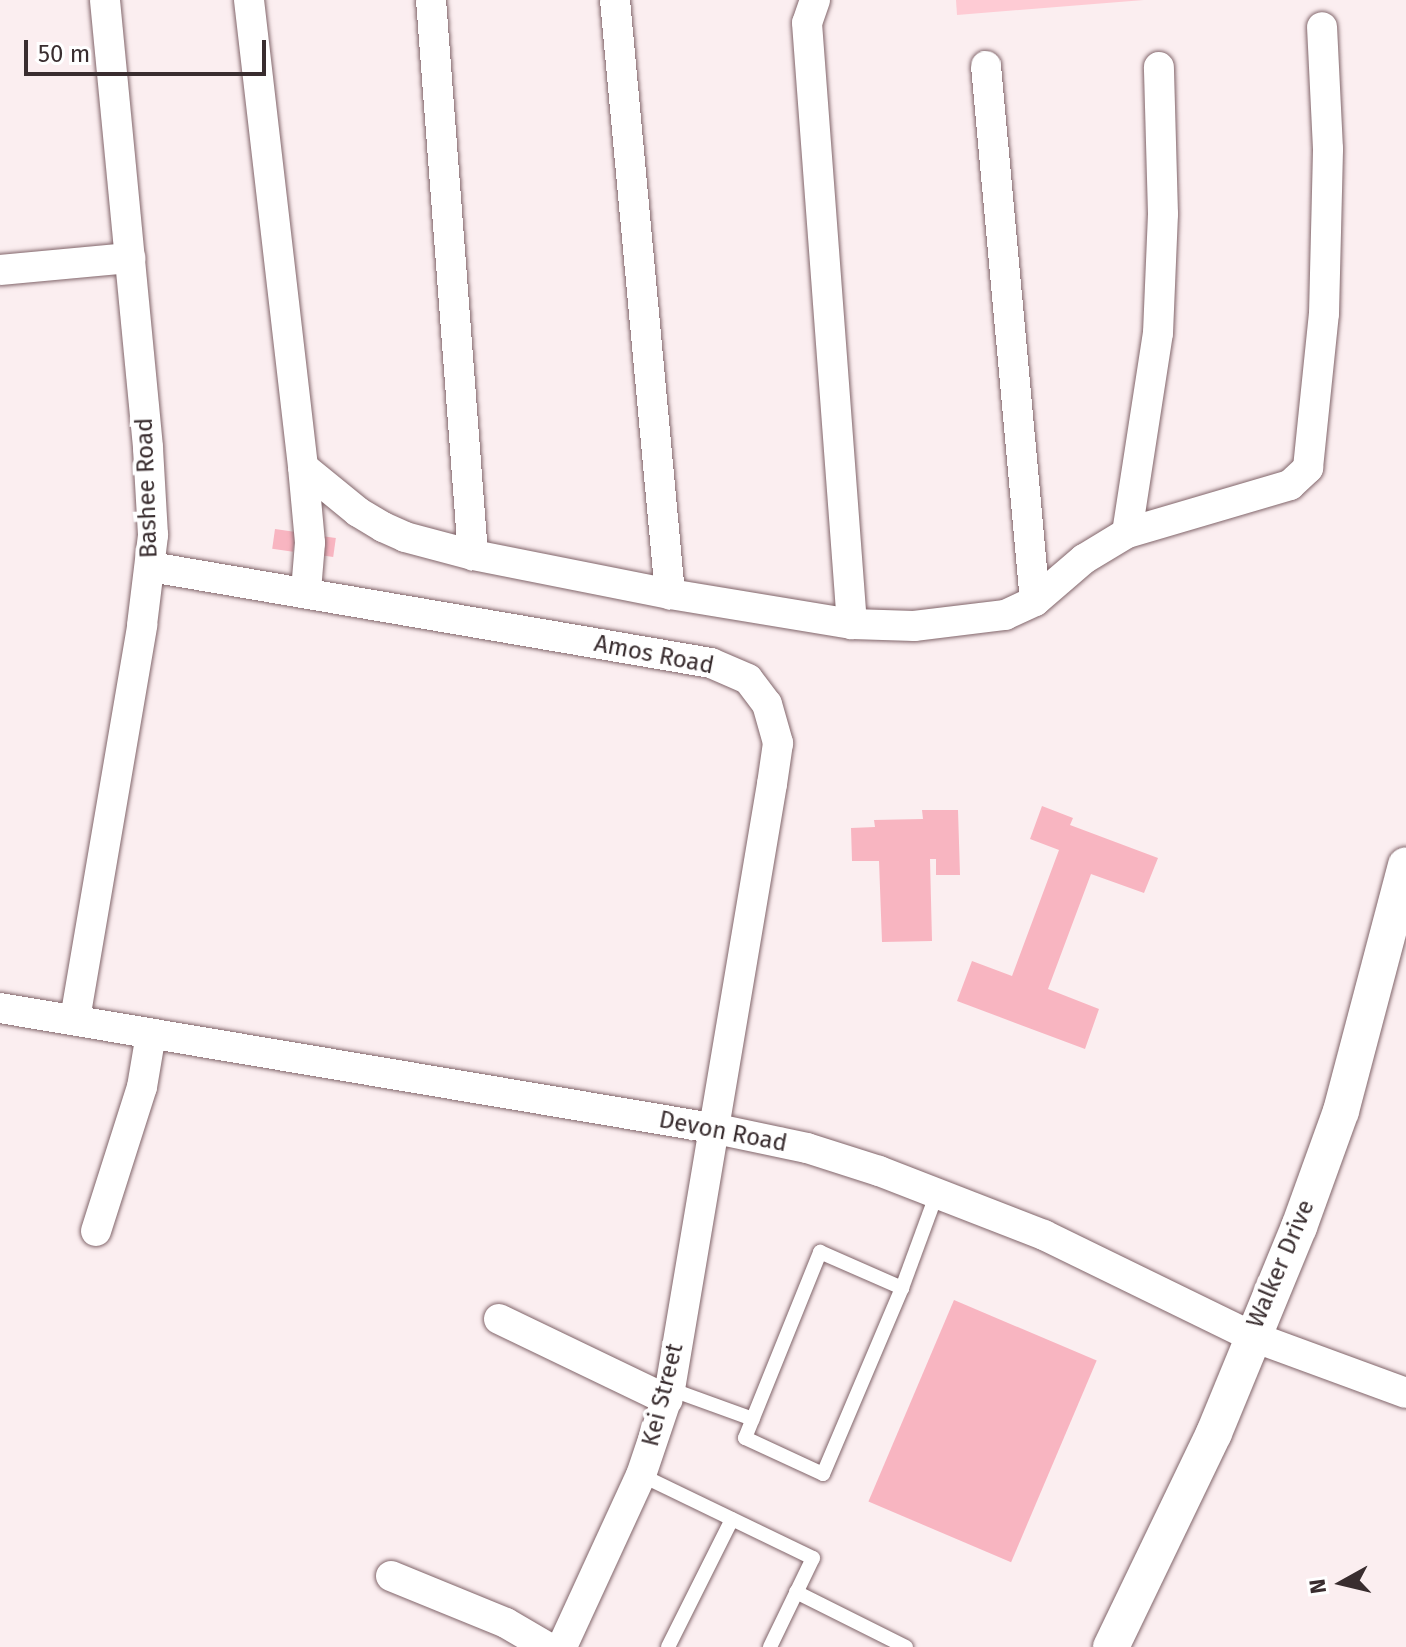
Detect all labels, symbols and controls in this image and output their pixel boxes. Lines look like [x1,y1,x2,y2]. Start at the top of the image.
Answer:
scale bar [28,24,270,74]
text: 50 m [38,40,90,68]
street label: Bashee Road [130,417,164,559]
street label: Amos Road [592,629,716,681]
street label: Devon Road [656,1105,790,1159]
street label: Walker Drive [1241,1196,1321,1332]
street label: Kei Street [636,1341,690,1449]
north arrow [1302,1543,1382,1623]
text: N [1303,1577,1332,1596]

